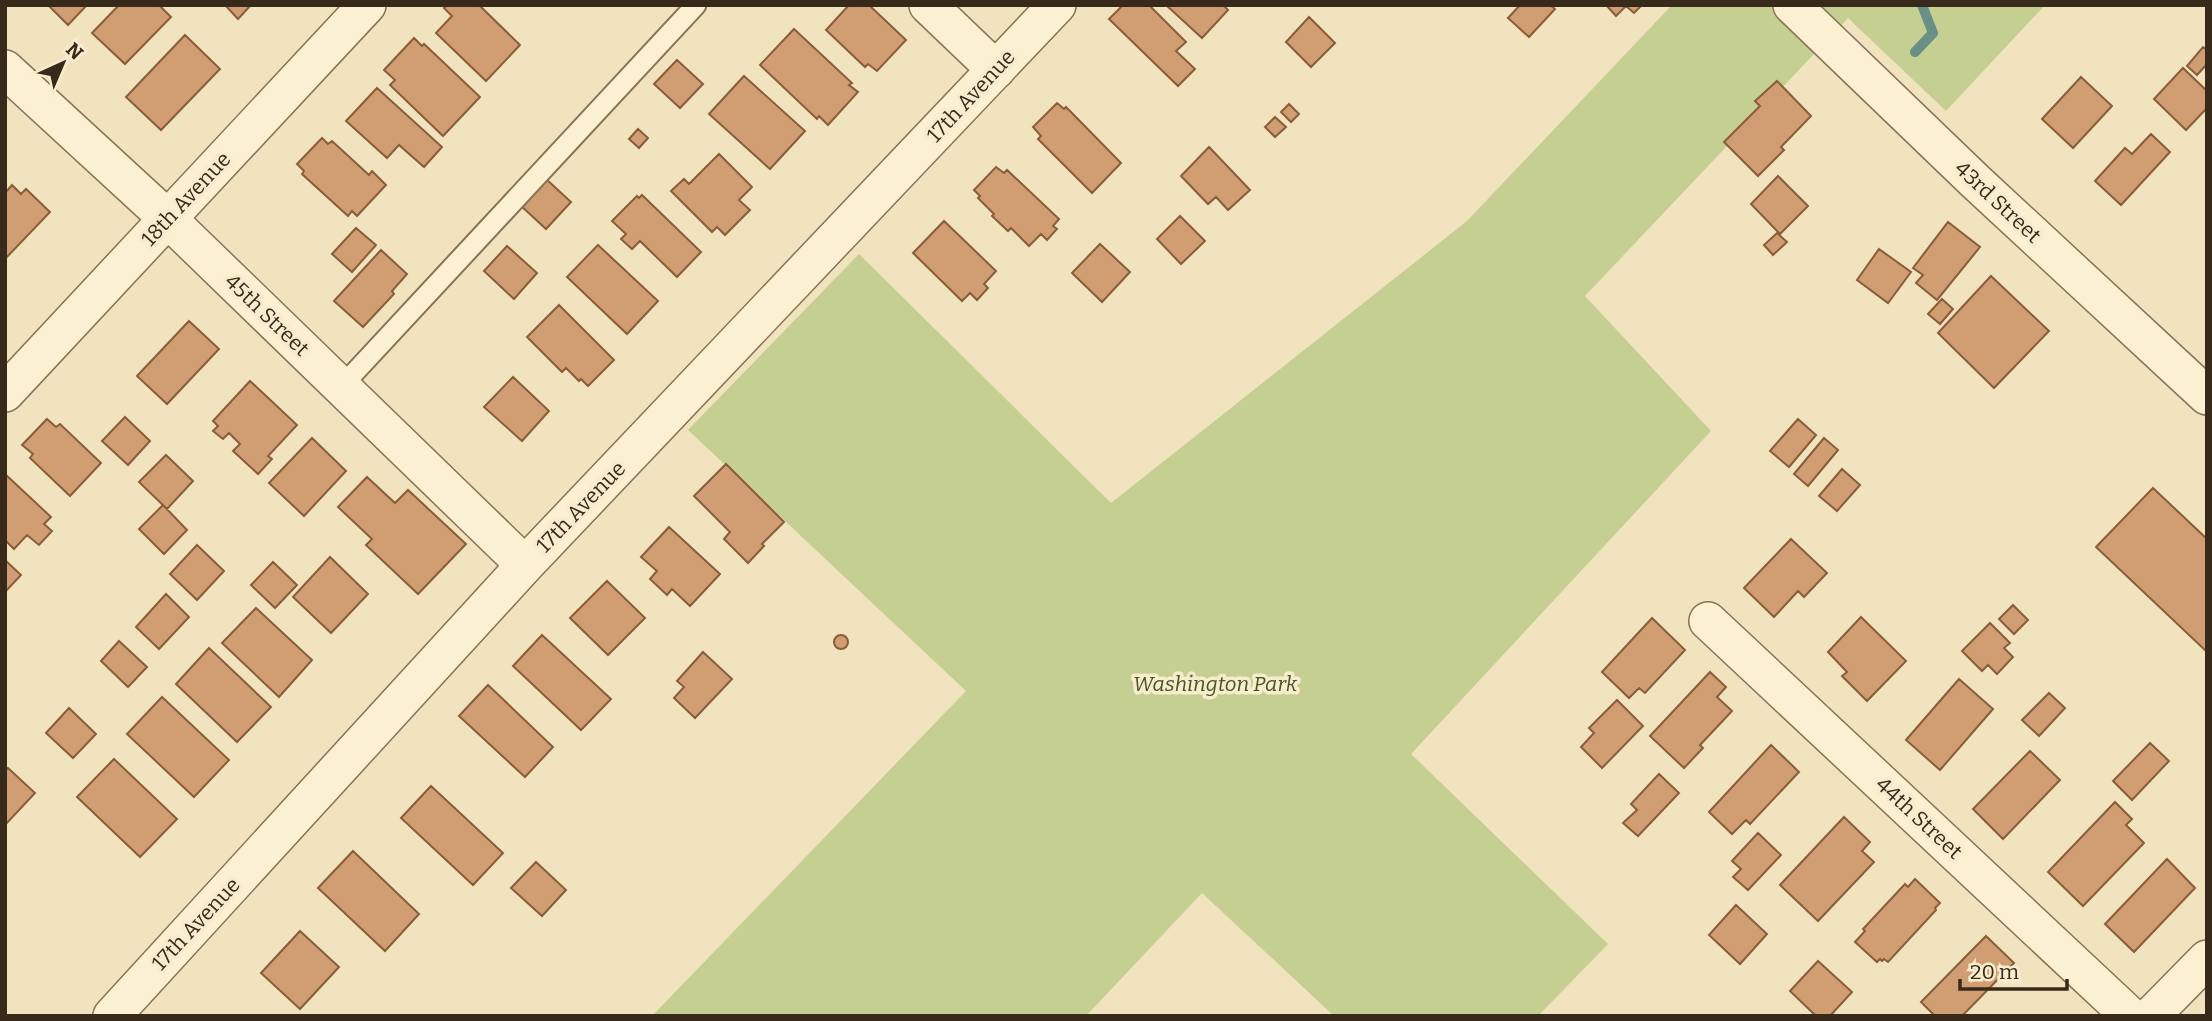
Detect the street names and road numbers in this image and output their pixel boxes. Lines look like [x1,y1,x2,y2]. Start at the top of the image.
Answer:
street label: 17th Avenue [921,44,1021,148]
street label: 18th Avenue [136,146,236,252]
street label: 43rd Street [1949,155,2047,249]
street label: 45th Street [219,268,315,362]
street label: 17th Avenue [531,456,631,558]
street label: 44th Street [1870,771,1968,865]
street label: 17th Avenue [146,872,246,976]

